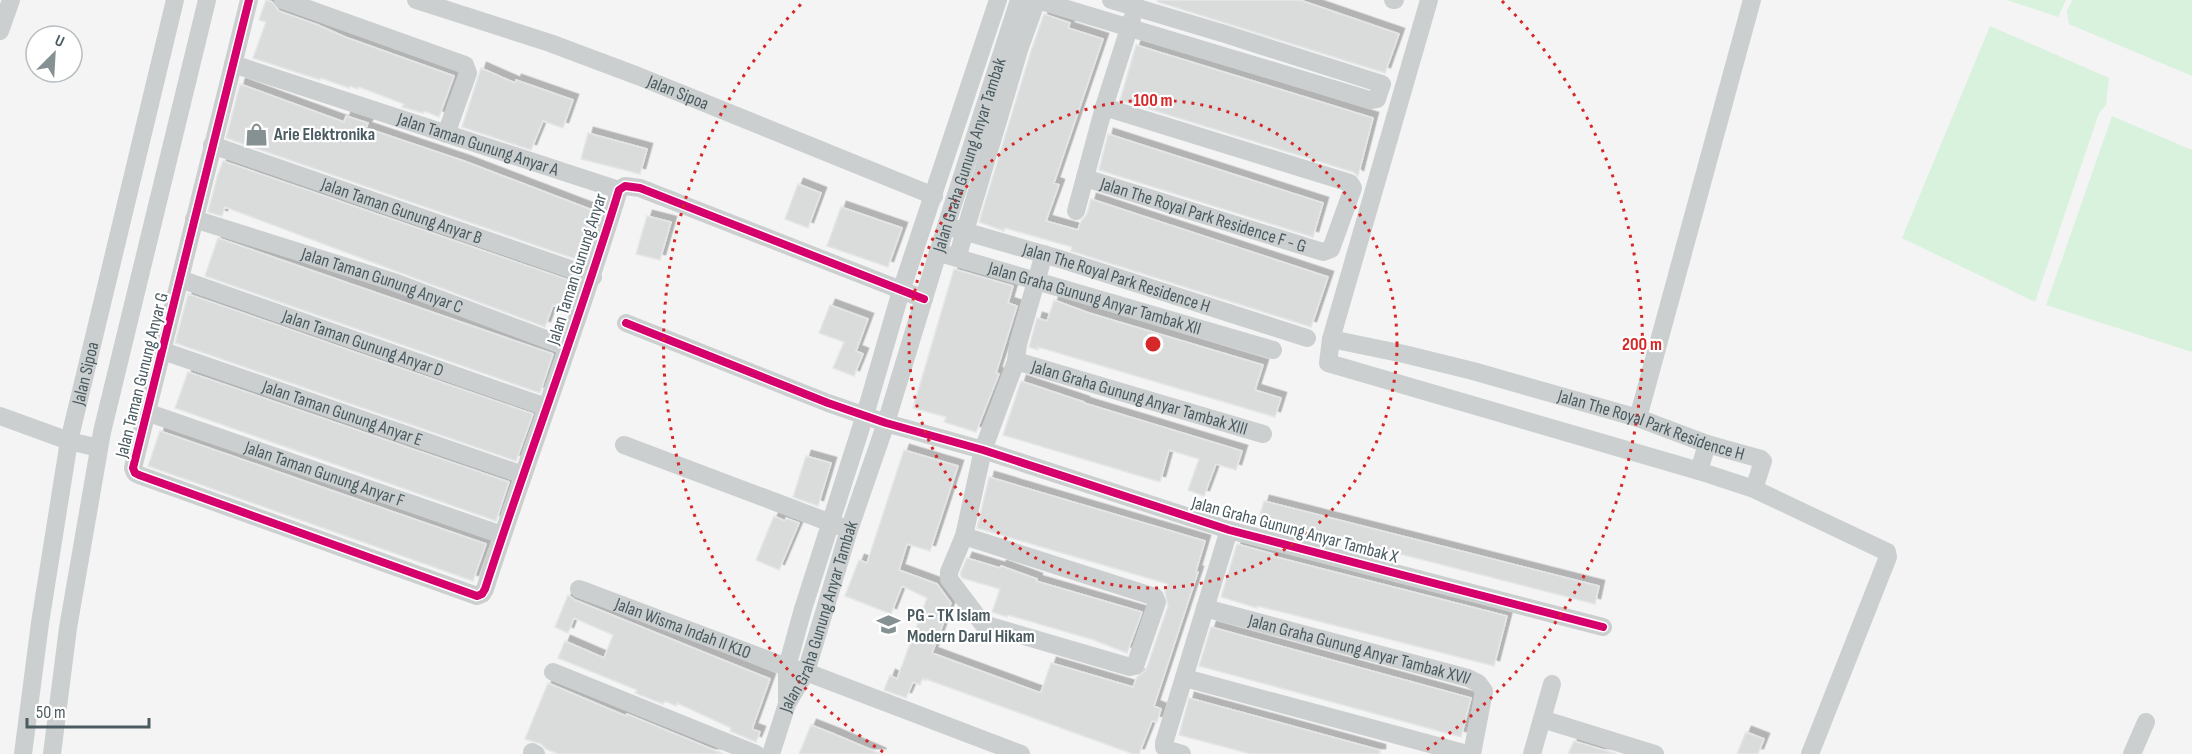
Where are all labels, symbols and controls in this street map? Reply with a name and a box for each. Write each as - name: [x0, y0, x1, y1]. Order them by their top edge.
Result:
- north arrow: [24, 24, 84, 84]
- text: U: [52, 31, 67, 52]
- street label: Jalan Graha Gunung Anyar Tambak: [928, 55, 1010, 255]
- street label: Jalan Sipoa: [643, 70, 712, 114]
- text: 100 m: [1134, 90, 1173, 111]
- street label: Jalan Taman Gunung Anyar A: [394, 108, 562, 180]
- shop icon: Arie Elektronika: [243, 121, 269, 147]
- place label: Arie Elektronika: [273, 124, 375, 145]
- street label: Jalan Taman Gunung Anyar B: [318, 173, 485, 248]
- street label: Jalan The Royal Park Residence F - G: [1097, 173, 1309, 257]
- street label: Jalan Taman Gunung Anyar: [542, 191, 611, 348]
- street label: Jalan The Royal Park Residence H: [1020, 238, 1213, 317]
- street label: Jalan Taman Gunung Anyar C: [298, 243, 466, 318]
- street label: Jalan Graha Gunung Anyar Tambak XII: [985, 257, 1204, 339]
- street label: Jalan Taman Gunung Anyar G: [111, 290, 173, 461]
- street label: Jalan Taman Gunung Anyar D: [279, 305, 447, 381]
- centre of rings: [1143, 334, 1163, 354]
- text: 200 m: [1622, 334, 1662, 355]
- street label: Jalan Sipoa: [67, 339, 103, 408]
- street label: Jalan Graha Gunung Anyar Tambak XIII: [1028, 355, 1250, 439]
- street label: Jalan Taman Gunung Anyar E: [259, 375, 426, 450]
- street label: Jalan The Royal Park Residence H: [1555, 385, 1747, 464]
- street label: Jalan Taman Gunung Anyar F: [241, 436, 407, 511]
- street label: Jalan Graha Gunung Anyar Tambak X: [1188, 492, 1401, 568]
- street label: Jalan Graha Gunung Anyar Tambak: [774, 518, 862, 716]
- street label: Jalan Wisma Indah II K10: [611, 593, 754, 663]
- place label: PG - TK Islam Modern Darul Hikam: [907, 605, 1035, 647]
- street label: Jalan Graha Gunung Anyar Tambak XVII: [1245, 609, 1475, 688]
- school or university icon: PG - TK Islam Modern Darul Hikam: [876, 612, 902, 638]
- scale bar: [27, 691, 148, 729]
- text: 50 m: [36, 702, 66, 723]

